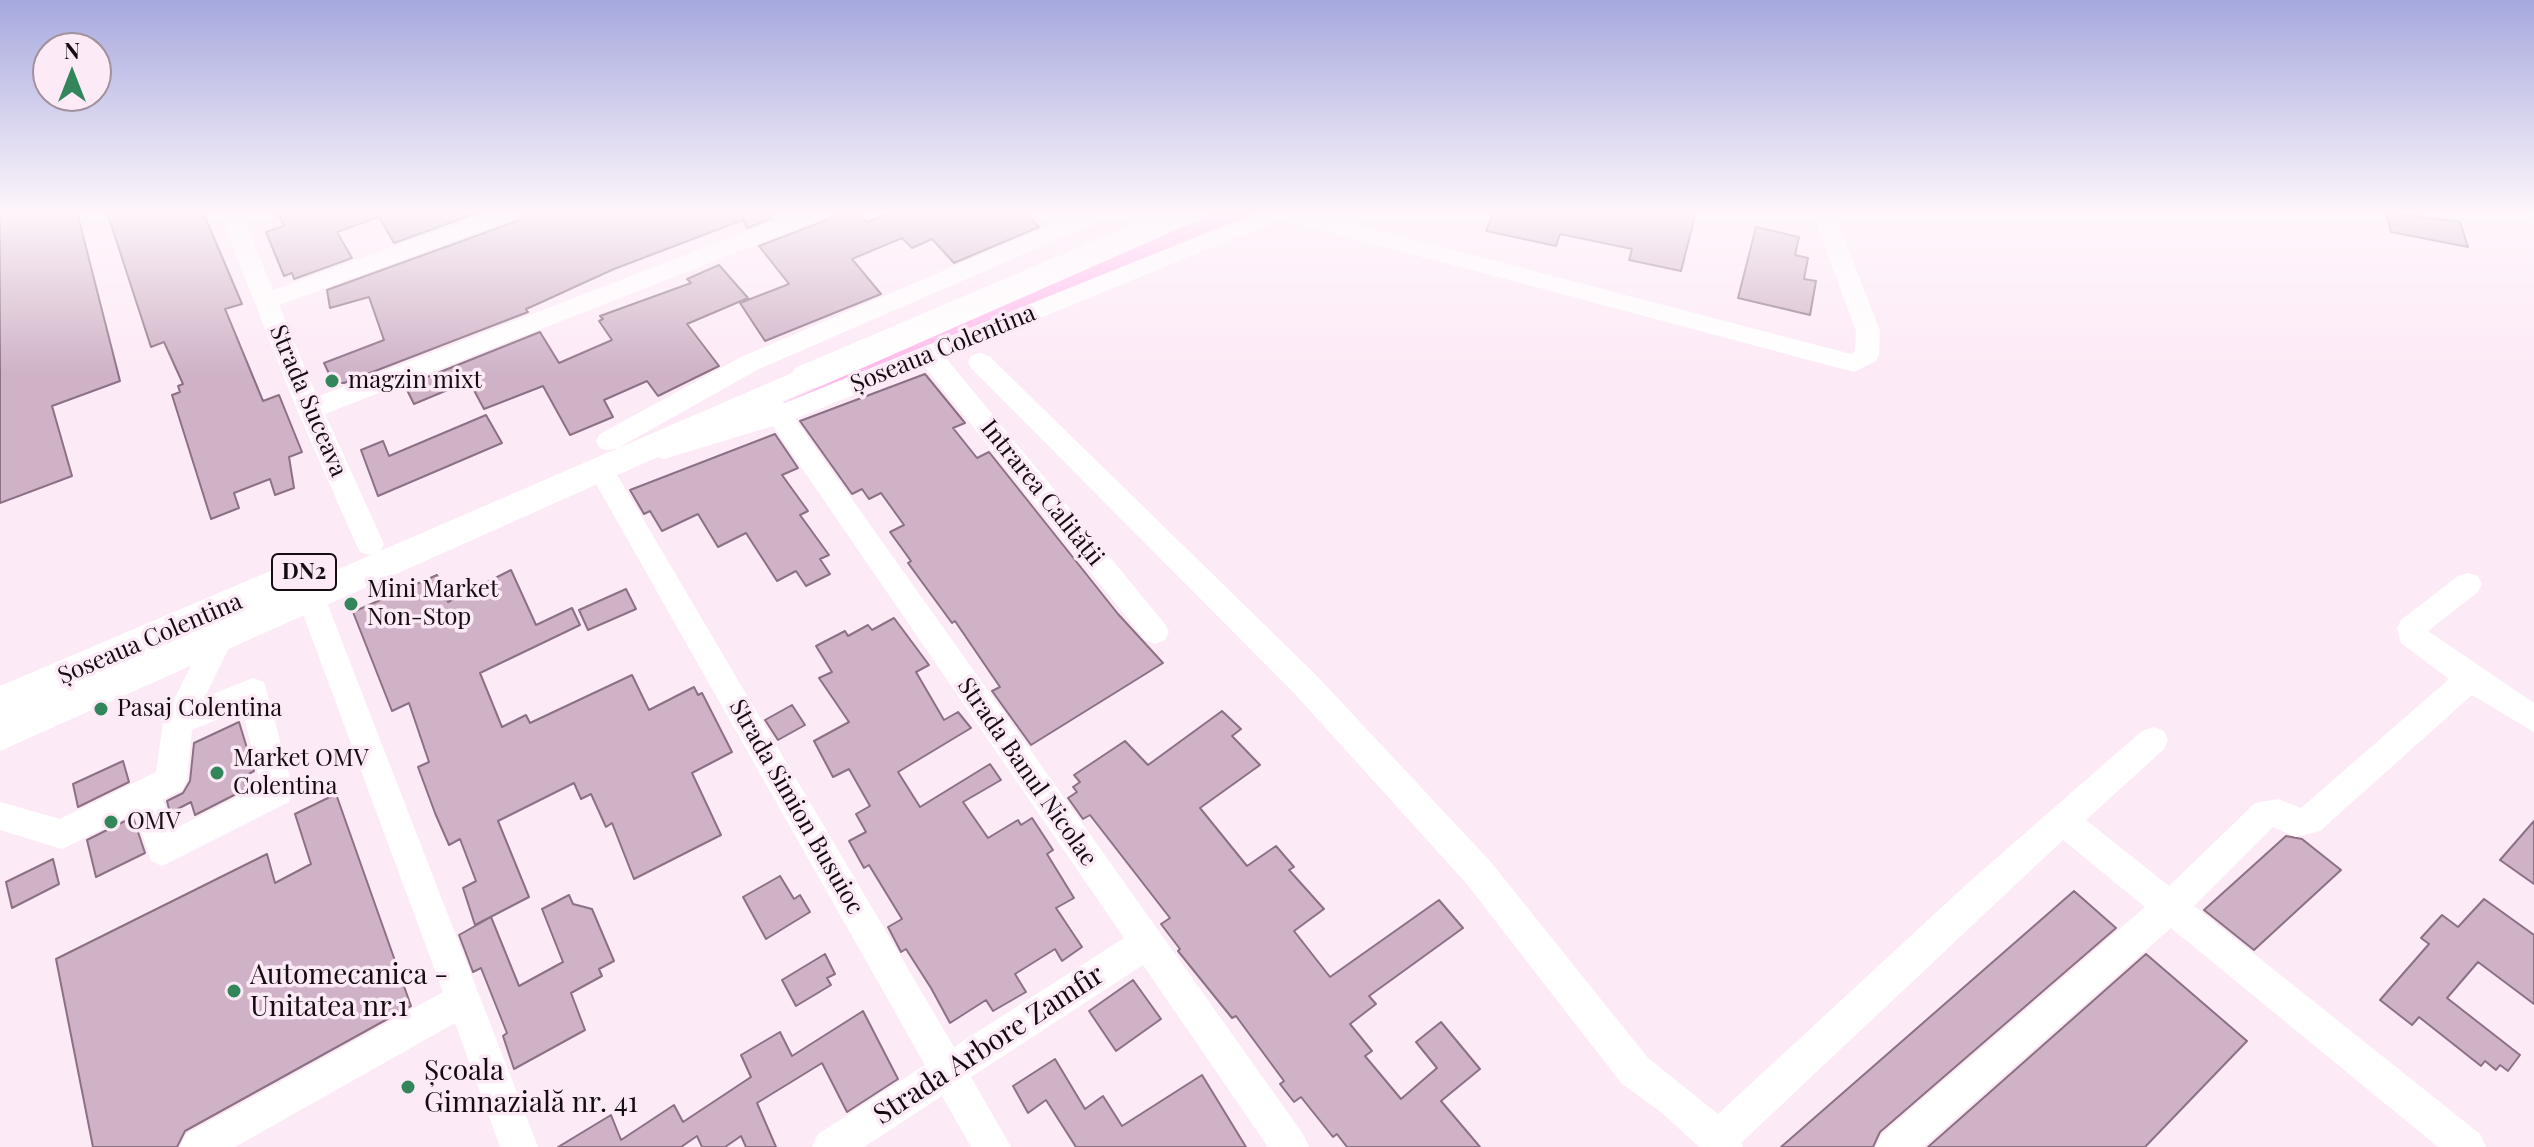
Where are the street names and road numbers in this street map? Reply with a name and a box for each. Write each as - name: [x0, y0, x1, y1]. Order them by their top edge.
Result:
- street label: Șoseaua Colentina: [846, 299, 1040, 399]
- street label: Strada Suceava: [263, 321, 353, 481]
- street label: Intrarea Calității: [974, 414, 1110, 572]
- road number: DN2: [272, 554, 336, 590]
- street label: Șoseaua Colentina: [54, 587, 246, 691]
- street label: Strada Banul Nicolae: [951, 672, 1103, 872]
- street label: Strada Simion Busuioc: [723, 695, 869, 919]
- street label: Strada Arbore Zamfir: [868, 958, 1110, 1132]

